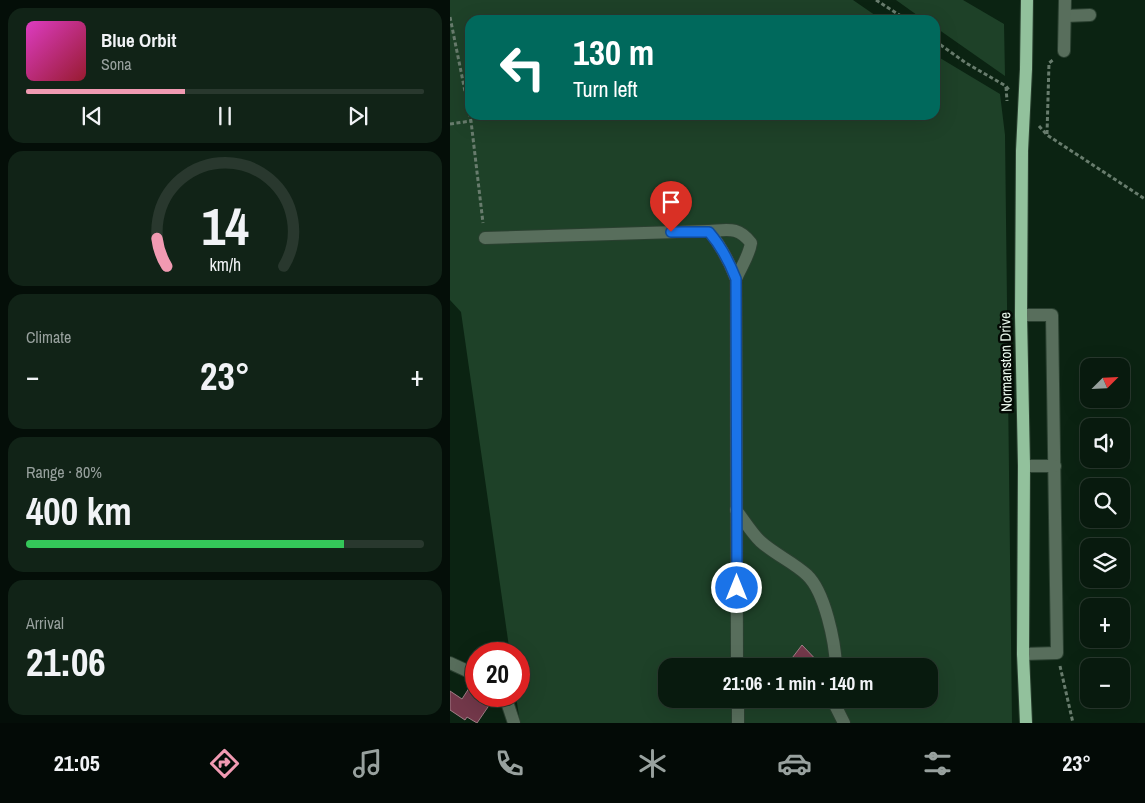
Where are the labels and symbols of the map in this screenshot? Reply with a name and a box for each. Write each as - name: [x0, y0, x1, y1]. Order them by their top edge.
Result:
- pin: [650, 181, 692, 232]
- street label: Normanston Drive: [994, 312, 1017, 412]
- north arrow: [1080, 358, 1130, 408]
- position arrow: [710, 561, 762, 613]
- speed limit sign: 20: [465, 642, 530, 707]

